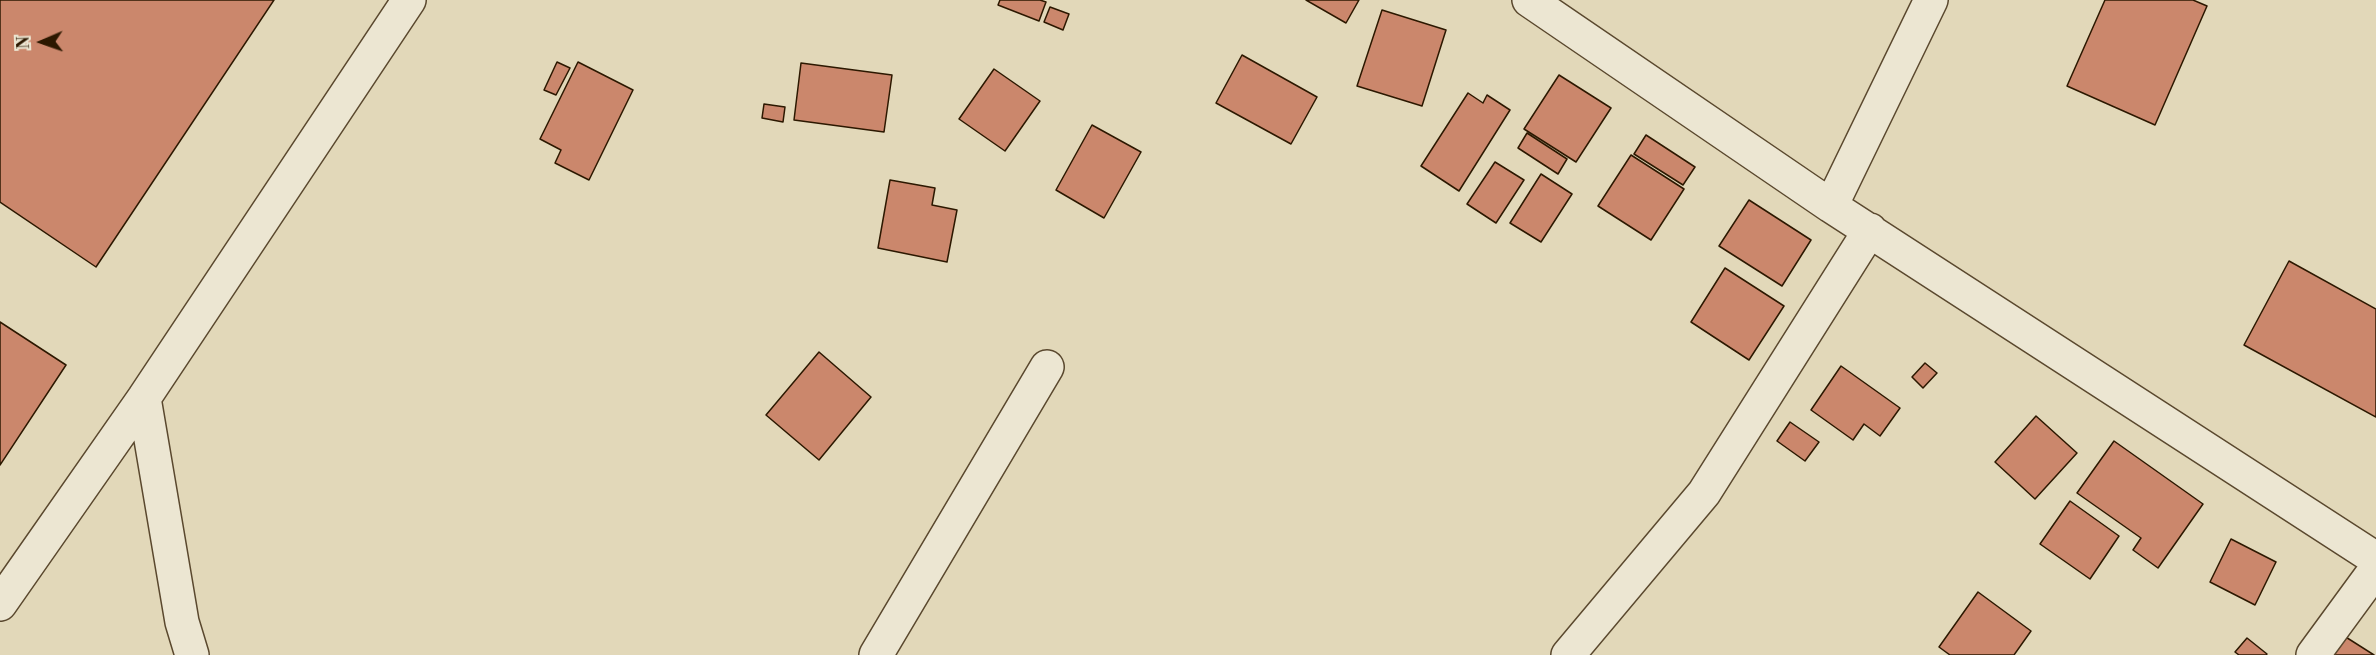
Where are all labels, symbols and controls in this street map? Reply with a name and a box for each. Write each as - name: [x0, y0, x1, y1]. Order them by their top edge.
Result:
- north arrow: [12, 12, 72, 72]
- text: N: [14, 36, 34, 49]

